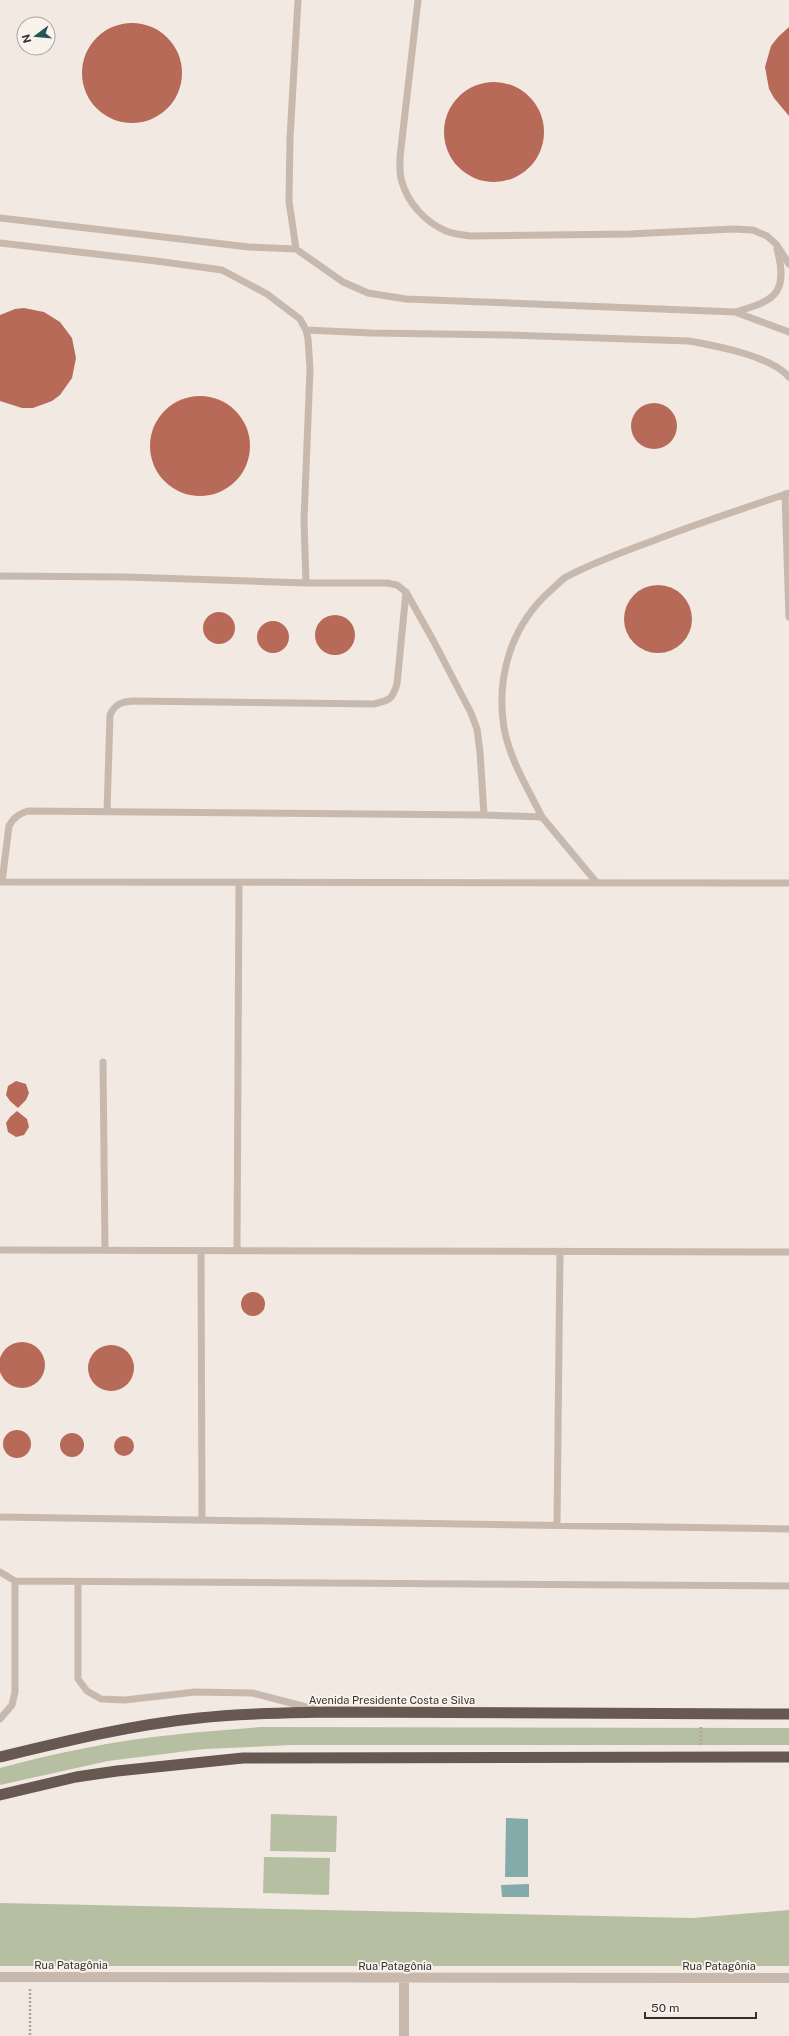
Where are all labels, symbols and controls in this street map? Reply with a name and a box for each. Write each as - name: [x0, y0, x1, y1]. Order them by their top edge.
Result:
- north arrow: [16, 16, 56, 56]
- text: N: [19, 33, 33, 45]
- street label: Avenida Presidente Costa e Silva: [309, 1694, 475, 1706]
- street label: Rua Patagônia: [34, 1959, 108, 1971]
- street label: Rua Patagônia: [358, 1960, 432, 1972]
- street label: Rua Patagônia: [682, 1960, 756, 1972]
- scale bar: [645, 1994, 756, 2020]
- text: 50 m: [651, 2001, 679, 2015]

